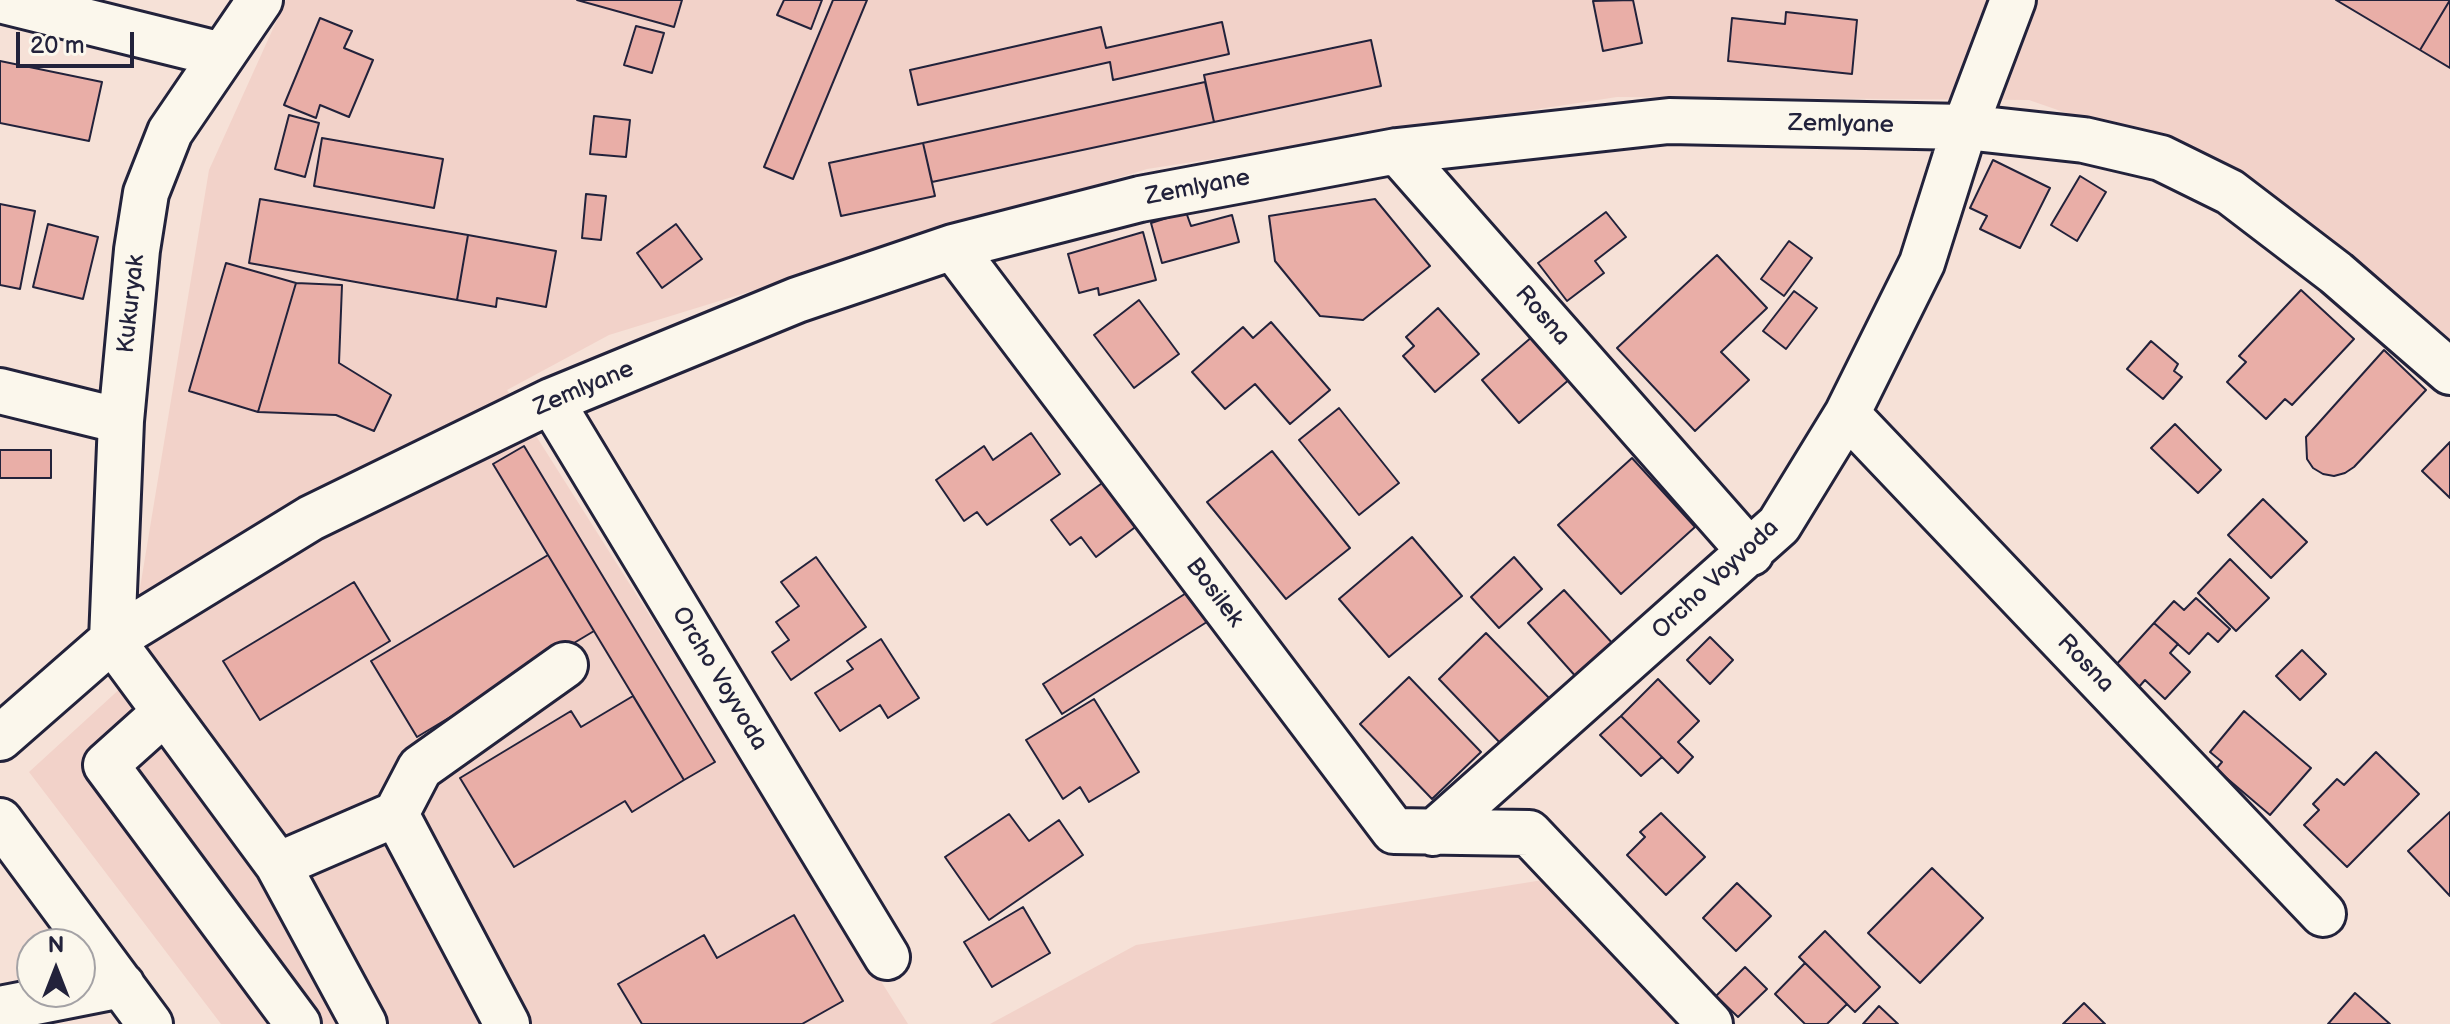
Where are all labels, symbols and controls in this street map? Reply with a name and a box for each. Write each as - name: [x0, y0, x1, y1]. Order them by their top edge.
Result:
- scale bar: [20, 16, 138, 66]
- text: 20 m: [30, 31, 85, 60]
- street label: Zemlyane: [1788, 110, 1894, 140]
- street label: Zemlyane: [1143, 164, 1253, 212]
- street label: Kukuryak: [113, 253, 151, 355]
- street label: Rosna: [1508, 280, 1576, 352]
- street label: Zemlyane: [530, 355, 638, 423]
- street label: Orcho Voyvoda: [1647, 514, 1785, 646]
- street label: Bosilek: [1179, 553, 1249, 633]
- street label: Orcho Voyvoda: [665, 602, 773, 756]
- street label: Rosna: [2050, 629, 2120, 699]
- north arrow: [16, 928, 96, 1008]
- text: N: [48, 932, 64, 959]

